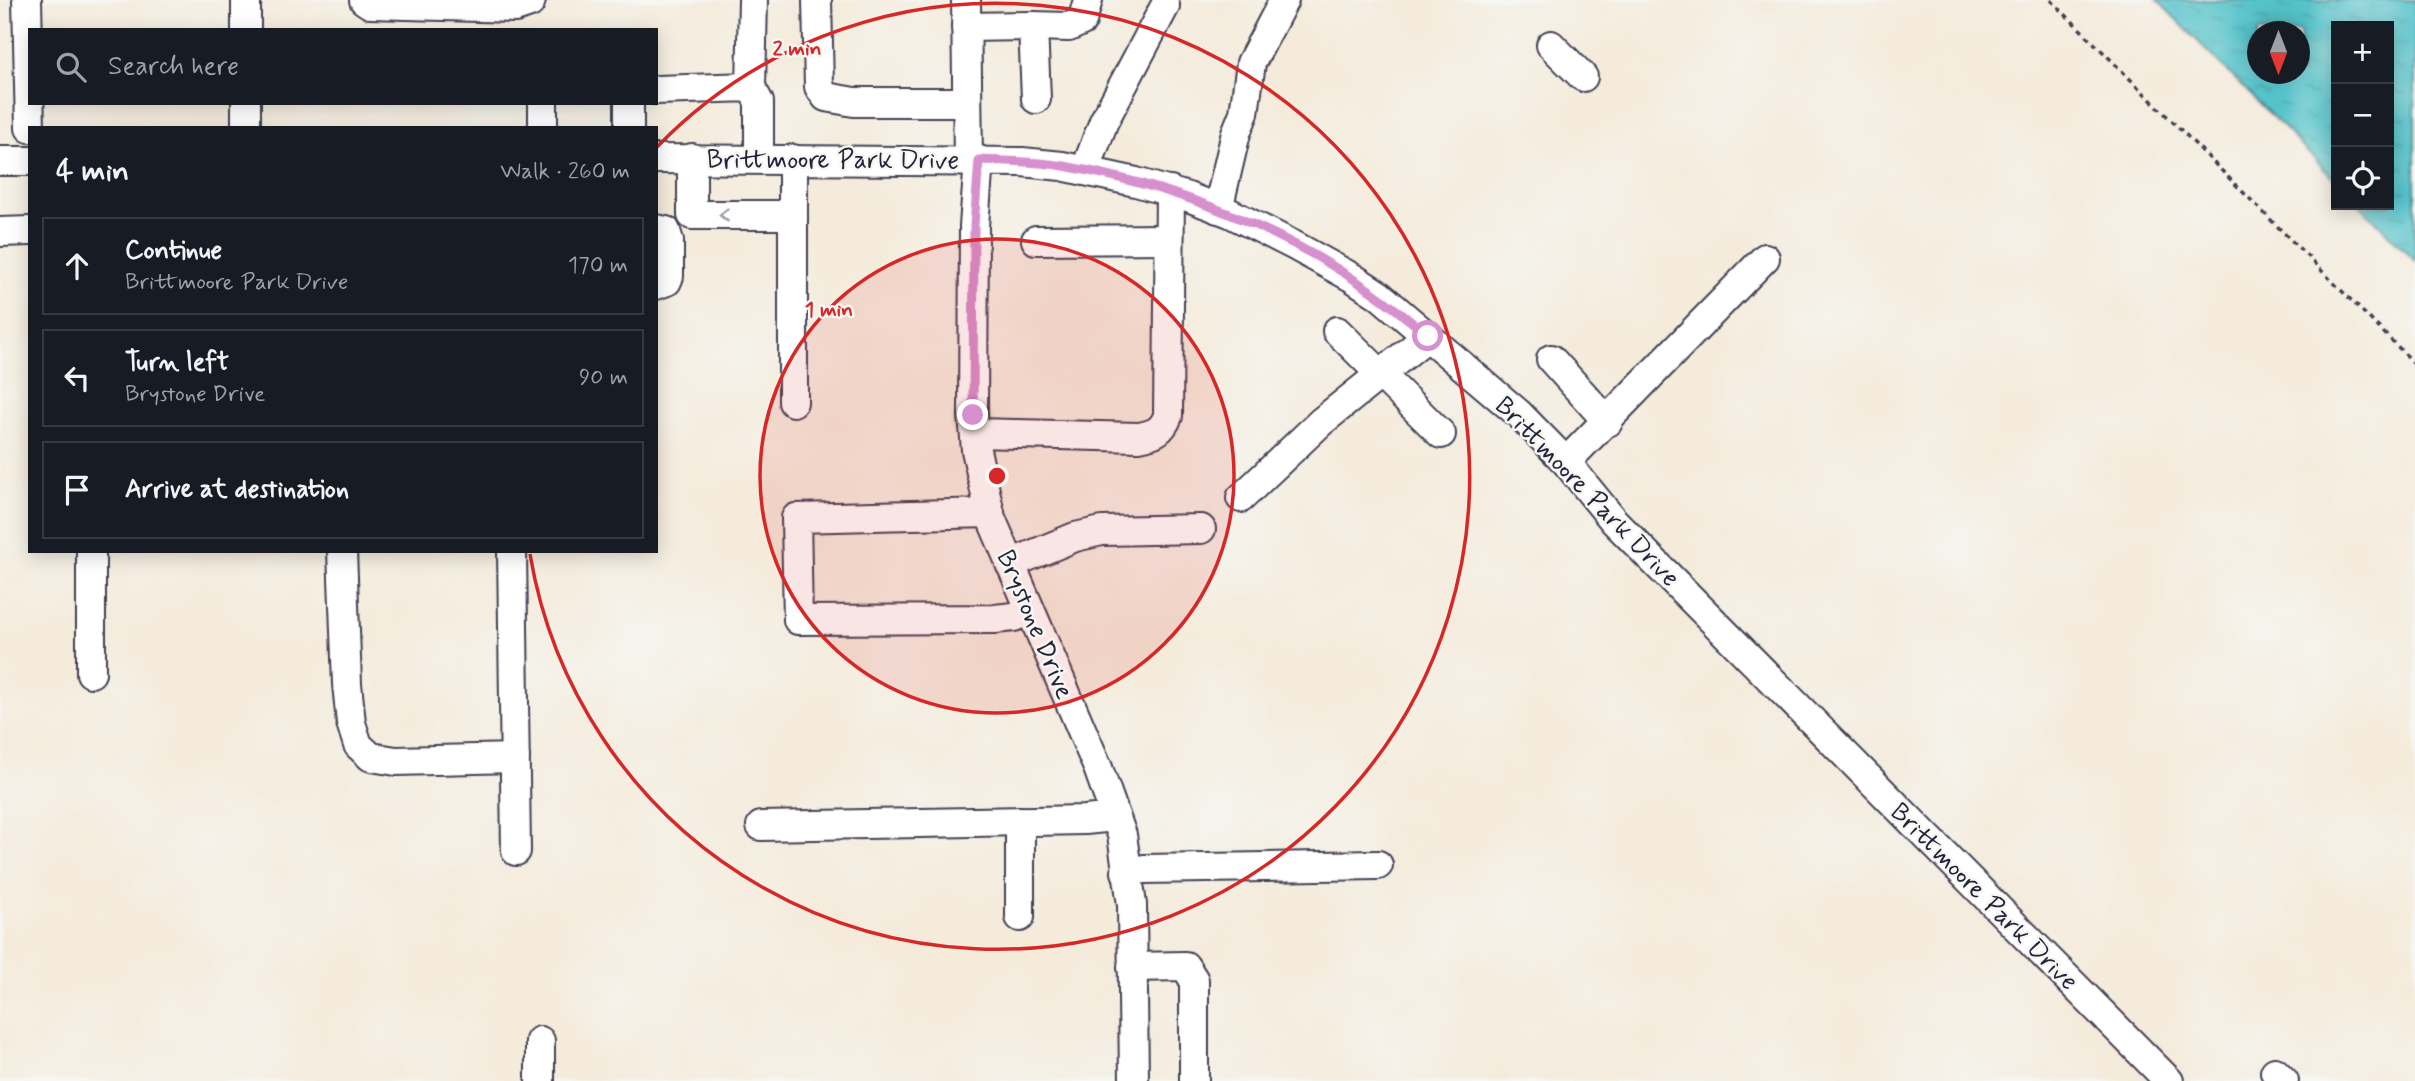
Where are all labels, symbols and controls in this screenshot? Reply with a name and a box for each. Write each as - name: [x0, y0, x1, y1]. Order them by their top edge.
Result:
- north arrow: [2247, 21, 2310, 84]
- map controls: [2331, 21, 2394, 210]
- button: +: [2331, 21, 2394, 84]
- search box: [28, 28, 658, 105]
- text: 2 min: [772, 35, 822, 63]
- icon: search: [52, 48, 90, 86]
- text: Search here: [108, 50, 239, 84]
- button: −: [2331, 84, 2394, 147]
- street label: Brittmoore Park Drive: [707, 144, 959, 178]
- button: locate: [2331, 147, 2394, 210]
- text: 4 min: [56, 152, 129, 191]
- text: Walk · 260 m: [500, 157, 630, 187]
- one-way arrow: [719, 207, 729, 223]
- text: Continue: [125, 234, 222, 268]
- icon: ahead: [58, 247, 96, 285]
- text: 170 m: [568, 251, 628, 281]
- text: Brittmoore Park Drive: [125, 268, 348, 298]
- text: 1 min: [805, 296, 853, 324]
- route start: [1412, 320, 1443, 351]
- text: Turn left: [125, 346, 229, 380]
- icon: left: [58, 359, 96, 397]
- text: 90 m: [579, 363, 628, 393]
- text: Brystone Drive: [125, 380, 265, 410]
- street label: Brittmoore Park Drive: [1487, 390, 1686, 595]
- route end: [957, 399, 988, 430]
- centre of rings: [985, 464, 1009, 488]
- icon: arrive: [58, 471, 96, 509]
- text: Arrive at destination: [125, 473, 349, 507]
- street label: Brystone Drive: [988, 545, 1081, 705]
- street label: Brittmoore Park Drive: [1882, 796, 2085, 999]

